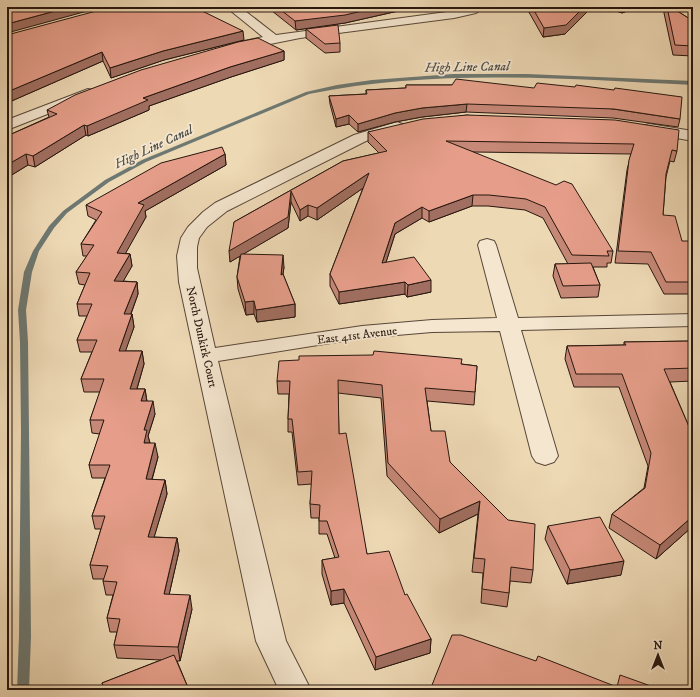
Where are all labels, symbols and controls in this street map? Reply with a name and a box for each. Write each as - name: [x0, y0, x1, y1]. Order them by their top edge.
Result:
- water label: High Line Canal: [423, 58, 511, 76]
- water label: High Line Canal: [111, 121, 197, 173]
- street label: North Dunkirk Court: [183, 285, 220, 389]
- street label: East 41st Avenue: [316, 323, 398, 348]
- north arrow: [638, 635, 678, 675]
- text: N: [653, 639, 663, 653]

